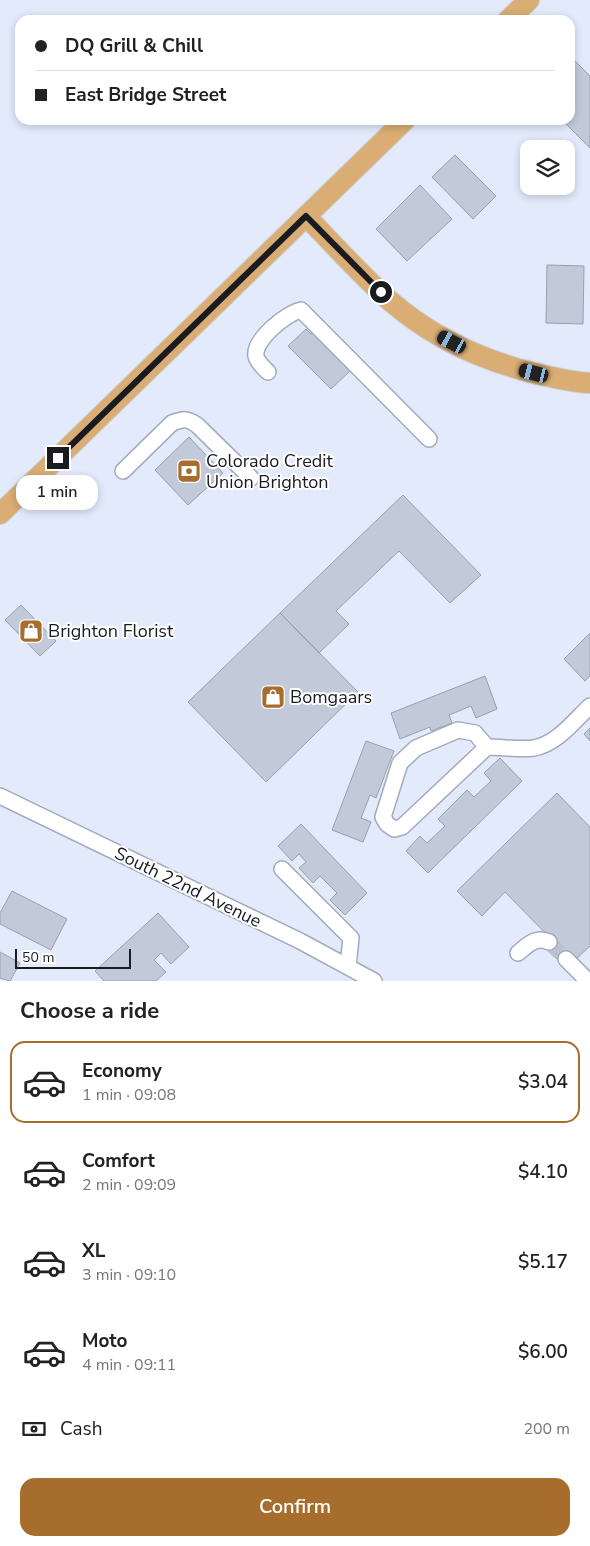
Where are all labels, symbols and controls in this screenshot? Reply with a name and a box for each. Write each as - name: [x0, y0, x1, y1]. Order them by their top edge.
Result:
- text: DQ Grill & Chill: [65, 33, 203, 59]
- text: East Bridge Street: [65, 82, 226, 108]
- map controls: [520, 140, 575, 195]
- button: layers: [520, 140, 575, 195]
- route start: [370, 281, 392, 303]
- car: [435, 328, 468, 356]
- car: [517, 362, 550, 384]
- route end: [47, 447, 69, 469]
- place label: Colorado Credit Union Brighton: [206, 449, 333, 494]
- bank icon: Colorado Credit Union Brighton: [176, 458, 202, 484]
- callout: 1 min: [17, 476, 99, 510]
- text: 1 min: [37, 481, 77, 503]
- shop icon: Brighton Florist: [18, 618, 44, 644]
- place label: Brighton Florist: [48, 619, 174, 643]
- shop icon: Bomgaars: [260, 684, 286, 710]
- place label: Bomgaars: [290, 685, 372, 709]
- street label: South 22nd Avenue: [111, 841, 265, 933]
- scale bar: [15, 946, 131, 969]
- text: 50 m: [22, 948, 54, 967]
- text: Choose a ride: [20, 996, 159, 1026]
- text: Economy: [82, 1058, 162, 1084]
- icon: car: [22, 1060, 67, 1105]
- text: $3.04: [518, 1069, 568, 1095]
- text: 1 min · 09:08: [82, 1084, 176, 1106]
- text: Comfort: [82, 1148, 155, 1174]
- icon: car: [22, 1150, 67, 1195]
- text: $4.10: [518, 1159, 568, 1185]
- text: 2 min · 09:09: [82, 1174, 176, 1196]
- text: XL: [82, 1238, 105, 1264]
- icon: car: [22, 1240, 67, 1285]
- text: $5.17: [518, 1249, 568, 1275]
- text: 3 min · 09:10: [82, 1264, 176, 1286]
- text: Moto: [82, 1328, 128, 1354]
- icon: car: [22, 1330, 67, 1375]
- text: $6.00: [518, 1339, 568, 1365]
- text: 4 min · 09:11: [82, 1354, 176, 1376]
- icon: cash: [20, 1415, 48, 1443]
- text: Cash: [60, 1416, 102, 1442]
- text: 200 m: [523, 1418, 570, 1440]
- button: Confirm: [20, 1478, 570, 1536]

